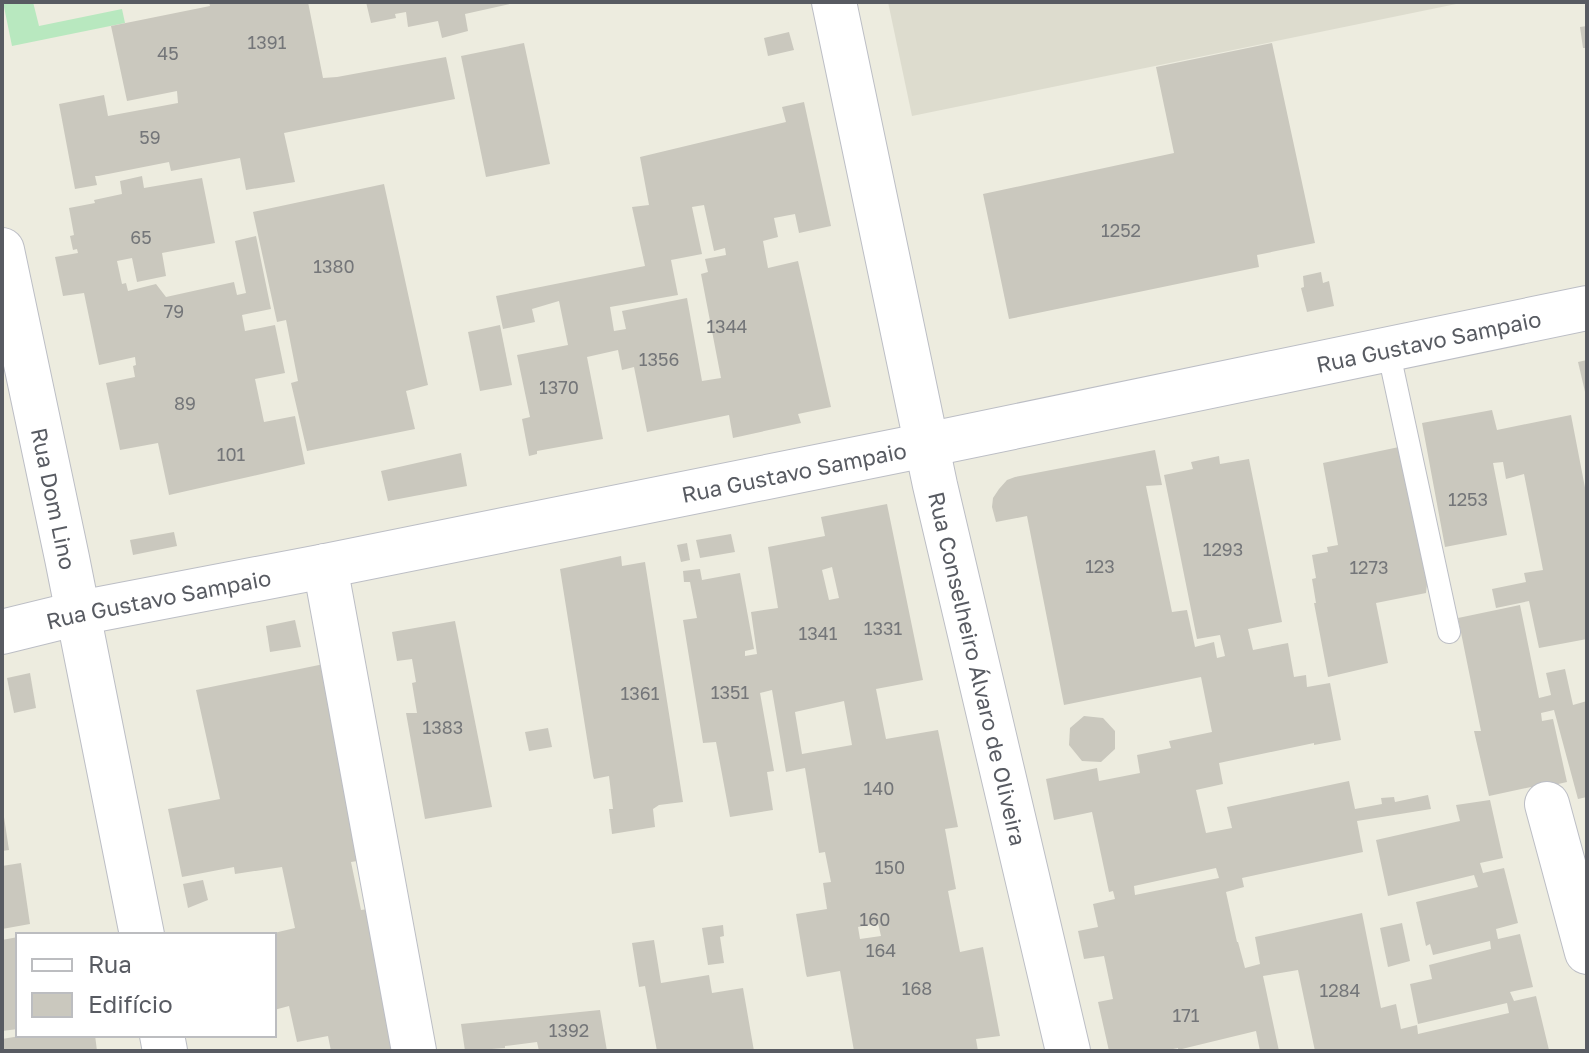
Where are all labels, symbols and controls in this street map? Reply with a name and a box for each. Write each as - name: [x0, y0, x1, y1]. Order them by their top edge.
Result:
- house number: 1391: [248, 31, 287, 53]
- house number: 45: [157, 42, 179, 64]
- house number: 59: [139, 126, 161, 148]
- house number: 1252: [1101, 219, 1141, 241]
- house number: 65: [130, 226, 152, 248]
- house number: 1380: [313, 255, 355, 277]
- house number: 79: [164, 300, 184, 322]
- street label: Rua Gustavo Sampaio: [1314, 304, 1543, 377]
- house number: 1344: [706, 315, 748, 337]
- house number: 1356: [639, 348, 679, 370]
- house number: 1370: [539, 376, 579, 398]
- house number: 89: [174, 392, 196, 414]
- street label: Rua Dom Lino: [26, 425, 82, 572]
- street label: Rua Gustavo Sampaio: [679, 436, 909, 507]
- house number: 101: [217, 443, 246, 465]
- house number: 1253: [1448, 488, 1488, 510]
- street label: Rua Conselheiro Álvaro de Oliveira: [923, 489, 1033, 848]
- house number: 1293: [1203, 538, 1243, 560]
- house number: 123: [1085, 555, 1115, 577]
- house number: 1273: [1349, 556, 1389, 578]
- street label: Rua Gustavo Sampaio: [43, 563, 273, 634]
- house number: 1331: [864, 617, 903, 639]
- house number: 1341: [799, 622, 838, 644]
- house number: 1351: [711, 681, 749, 703]
- house number: 1361: [621, 682, 660, 704]
- house number: 1383: [423, 716, 463, 738]
- house number: 140: [864, 777, 894, 799]
- house number: 150: [875, 856, 905, 878]
- house number: 160: [860, 908, 890, 930]
- legend: [16, 933, 276, 1037]
- house number: 164: [866, 939, 896, 961]
- text: Rua: [88, 949, 132, 978]
- house number: 168: [902, 977, 932, 999]
- house number: 1284: [1319, 979, 1361, 1001]
- text: Edifício: [88, 989, 173, 1018]
- house number: 171: [1173, 1004, 1200, 1026]
- house number: 1392: [549, 1019, 589, 1041]

